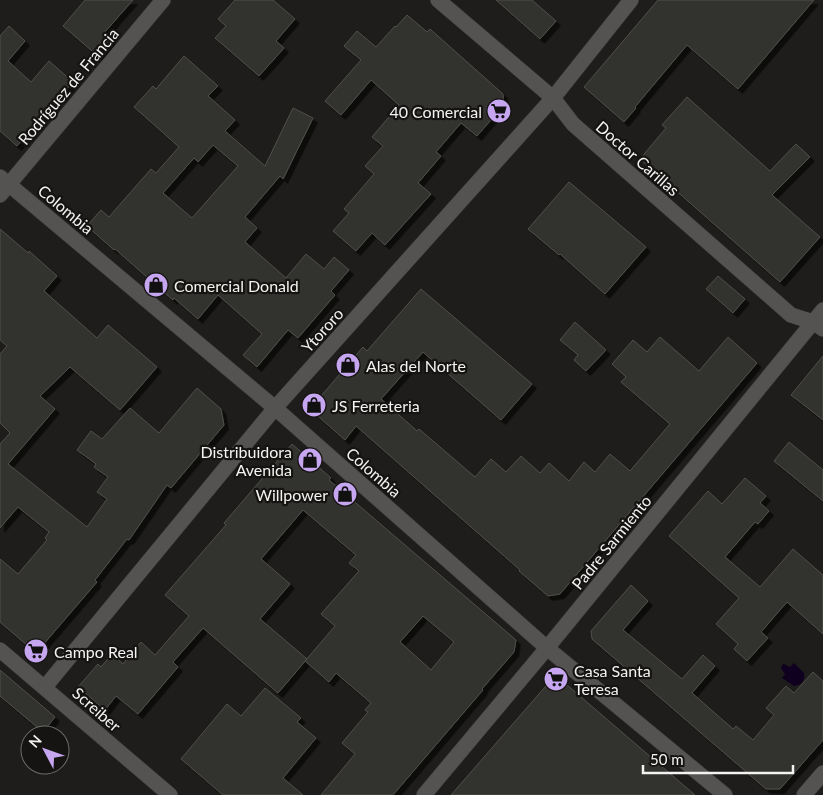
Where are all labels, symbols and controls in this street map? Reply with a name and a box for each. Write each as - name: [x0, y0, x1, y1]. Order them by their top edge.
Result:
- street label: Rodríguez de Francia: [14, 24, 122, 148]
- supermarket icon: 40 Comercial: [486, 98, 512, 124]
- place label: 40 Comercial: [389, 102, 482, 121]
- street label: Doctor Carillas: [593, 117, 683, 199]
- street label: Colombia: [34, 180, 98, 238]
- shop icon: Comercial Donald: [143, 272, 169, 298]
- place label: Comercial Donald: [174, 276, 299, 295]
- street label: Ytororo: [297, 304, 347, 356]
- shop icon: Alas del Norte: [335, 352, 361, 378]
- place label: Alas del Norte: [366, 356, 466, 375]
- shop icon: JS Ferreteria: [301, 392, 327, 418]
- place label: JS Ferreteria: [332, 396, 420, 415]
- place label: Distribuidora Avenida: [200, 442, 292, 479]
- street label: Colombia: [343, 443, 405, 501]
- shop icon: Distribuidora Avenida: [297, 447, 323, 473]
- shop icon: Willpower: [332, 481, 358, 507]
- place label: Willpower: [255, 485, 328, 504]
- street label: Padre Sarmiento: [567, 491, 655, 593]
- supermarket icon: Campo Real: [23, 638, 49, 664]
- place label: Campo Real: [54, 642, 138, 661]
- place label: Casa Santa Teresa: [574, 661, 651, 698]
- supermarket icon: Casa Santa Teresa: [543, 666, 569, 692]
- street label: Screiber: [69, 683, 125, 735]
- north arrow: [20, 725, 70, 775]
- text: N: [25, 731, 45, 751]
- scale bar: [643, 742, 793, 774]
- text: 50 m: [650, 750, 684, 768]

